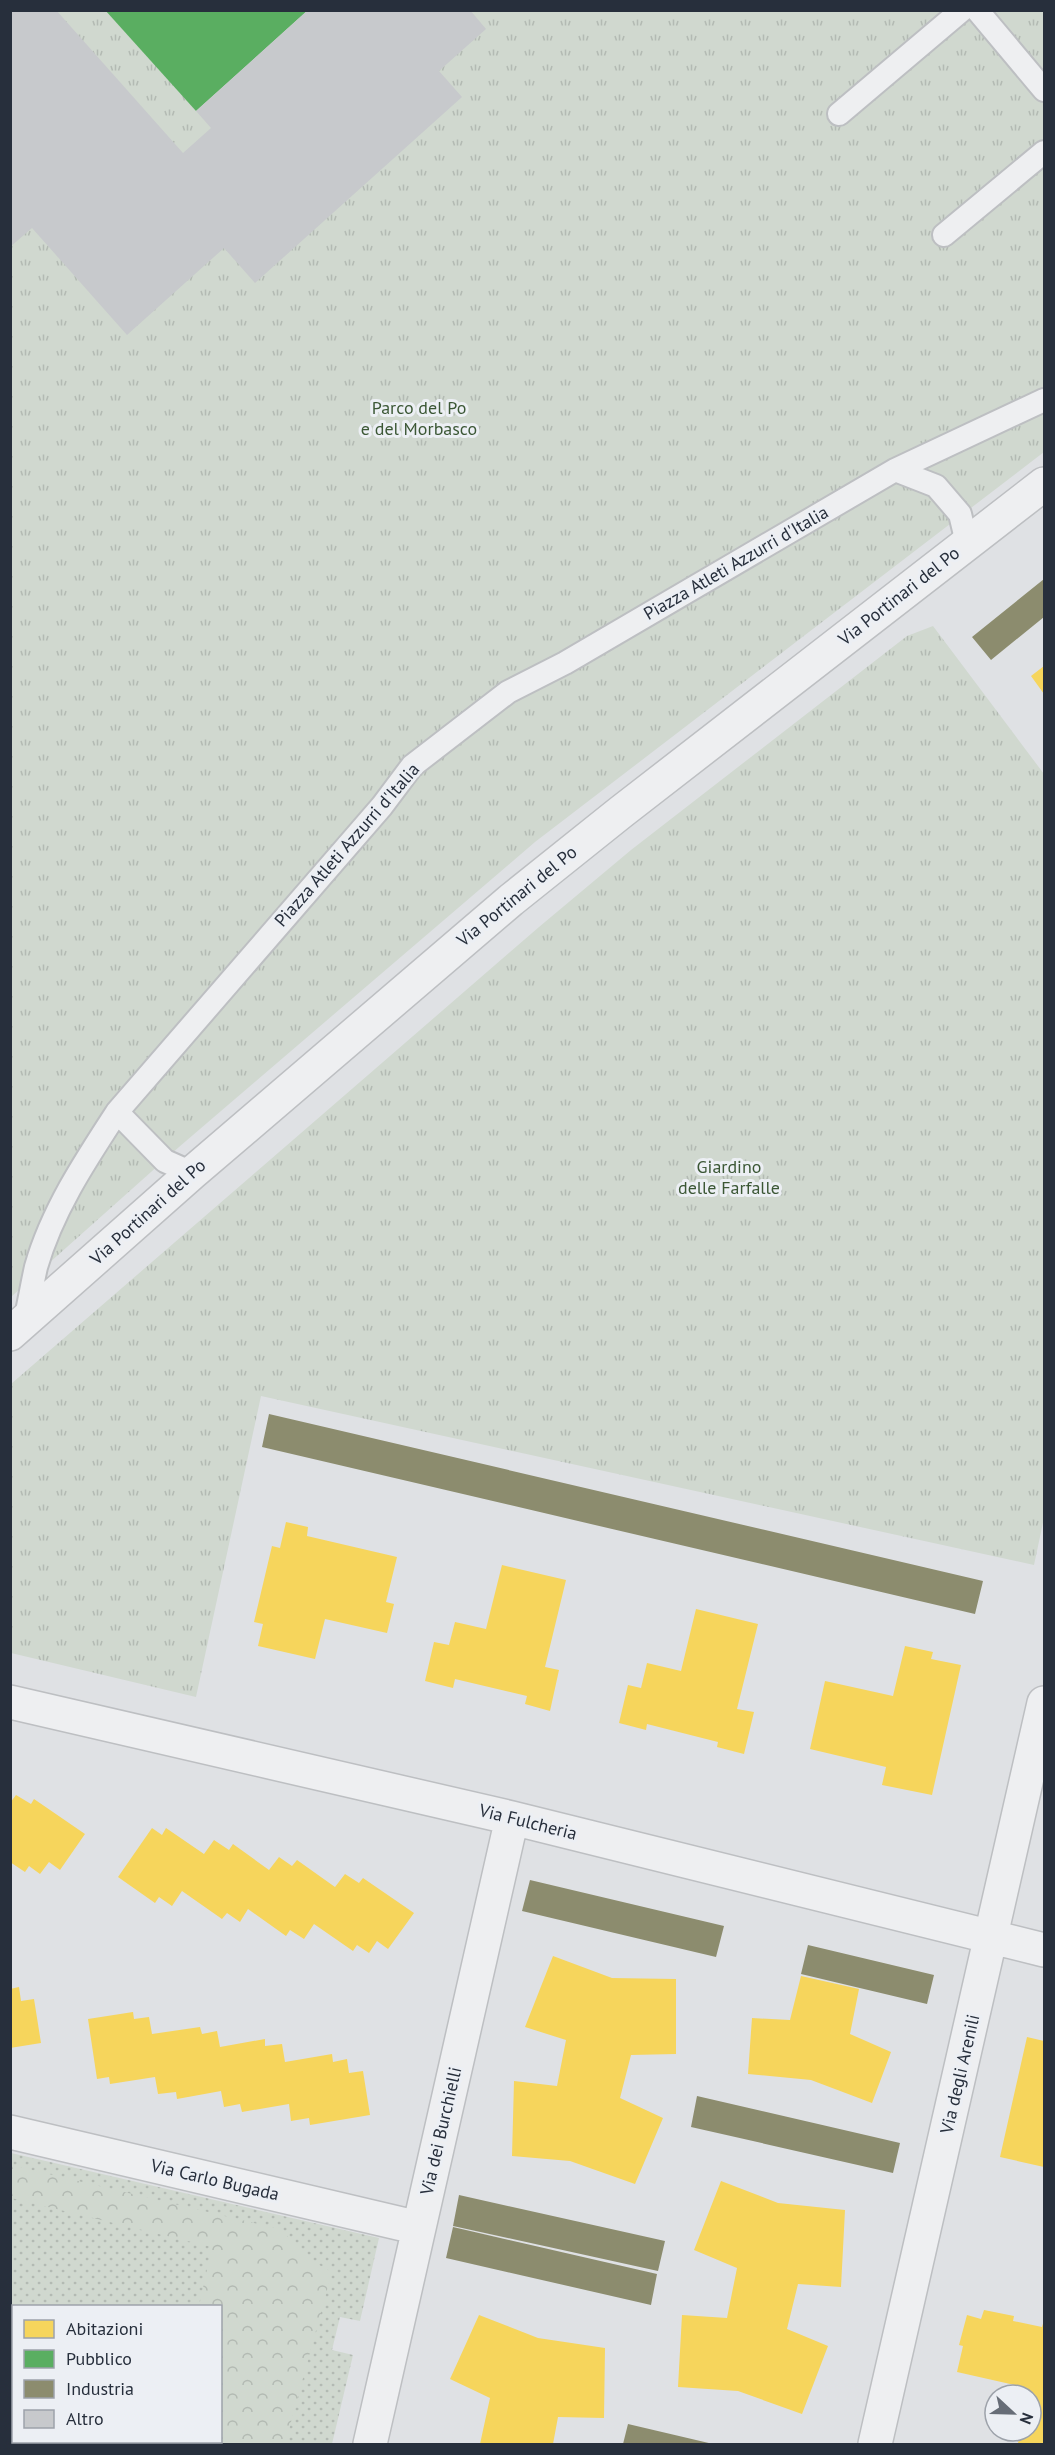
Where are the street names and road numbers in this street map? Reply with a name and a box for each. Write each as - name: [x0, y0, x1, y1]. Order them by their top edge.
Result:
- street label: Piazza Atleti Azzurri d'Italia: [639, 500, 832, 625]
- street label: Via Portinari del Po: [833, 541, 964, 651]
- street label: Piazza Atleti Azzurri d'Italia: [269, 758, 424, 931]
- street label: Via Portinari del Po: [451, 840, 581, 952]
- street label: Via Portinari del Po: [84, 1154, 210, 1270]
- street label: Via Fulcheria: [476, 1798, 579, 1845]
- street label: Via degli Arenili: [934, 2012, 984, 2137]
- street label: Via dei Burchielli: [414, 2065, 466, 2198]
- street label: Via Carlo Bugada: [148, 2153, 281, 2205]

